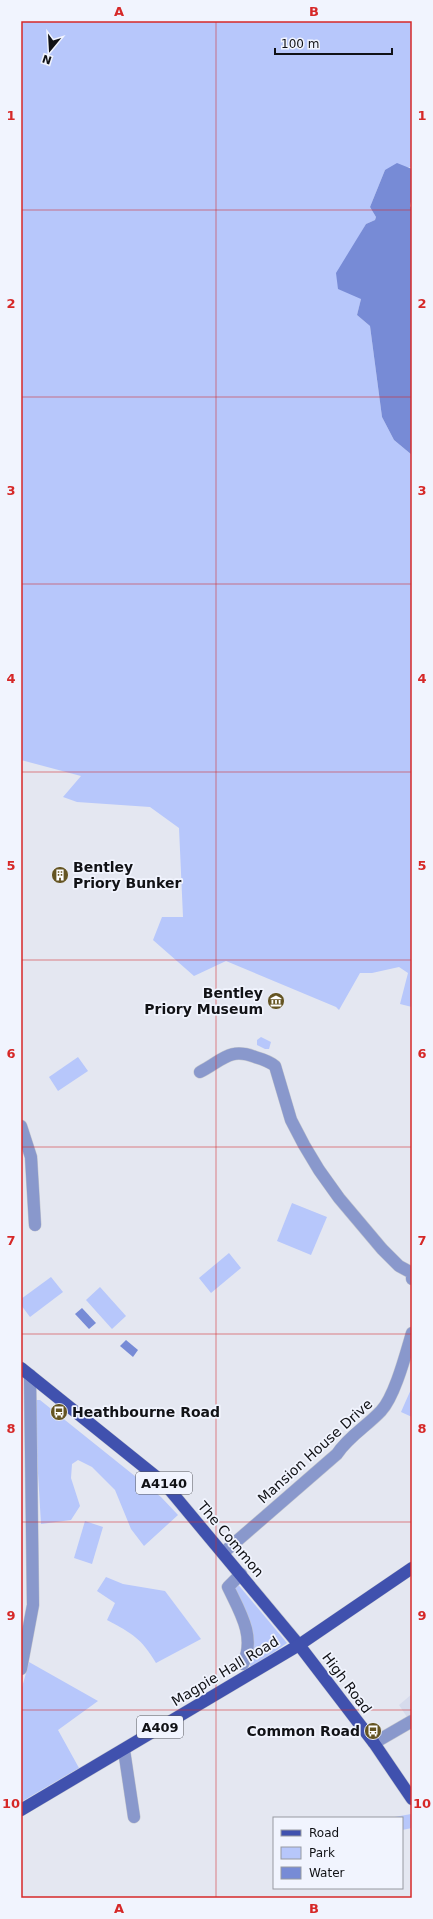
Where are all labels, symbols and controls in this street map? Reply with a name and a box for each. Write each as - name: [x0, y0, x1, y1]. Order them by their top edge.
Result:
- text: A: [114, 4, 124, 19]
- text: B: [309, 4, 319, 19]
- north arrow: [30, 30, 70, 70]
- scale bar: [275, 30, 392, 56]
- text: 100 m: [281, 37, 319, 51]
- text: N: [41, 51, 53, 67]
- text: 1: [6, 108, 16, 123]
- text: 1: [417, 108, 427, 123]
- text: 2: [6, 296, 16, 311]
- text: 2: [417, 296, 427, 311]
- text: 3: [6, 483, 16, 498]
- text: 3: [417, 483, 427, 498]
- text: 4: [6, 671, 16, 686]
- text: 4: [417, 671, 427, 686]
- text: 5: [6, 858, 16, 873]
- text: 5: [417, 858, 427, 873]
- place label: Bentley Priory Bunker: [73, 859, 182, 891]
- building icon: Bentley Priory Bunker: [50, 865, 70, 885]
- place label: Bentley Priory Museum: [144, 985, 263, 1017]
- museum icon: Bentley Priory Museum: [266, 991, 286, 1011]
- text: 6: [6, 1046, 16, 1061]
- text: 6: [417, 1046, 427, 1061]
- text: 7: [6, 1233, 16, 1248]
- text: 7: [417, 1233, 427, 1248]
- street label: Mansion House Drive: [255, 1395, 375, 1507]
- bus stop icon: Heathbourne Road: [49, 1402, 69, 1422]
- place label: Heathbourne Road: [72, 1404, 220, 1420]
- text: 8: [6, 1421, 16, 1436]
- text: 8: [417, 1421, 427, 1436]
- road number: A4140: [136, 1472, 192, 1494]
- street label: The Common: [194, 1497, 267, 1580]
- text: 9: [6, 1608, 16, 1623]
- text: 9: [417, 1608, 427, 1623]
- street label: Magpie Hall Road: [169, 1633, 281, 1709]
- street label: High Road: [319, 1650, 375, 1716]
- road number: A409: [137, 1716, 183, 1738]
- bus stop icon: Common Road: [363, 1721, 383, 1741]
- place label: Common Road: [247, 1723, 360, 1739]
- text: 10: [2, 1796, 20, 1811]
- text: 10: [413, 1796, 431, 1811]
- legend: [273, 1817, 403, 1889]
- text: Road: [309, 1826, 339, 1840]
- text: Park: [309, 1846, 335, 1860]
- text: Water: [309, 1866, 345, 1880]
- text: A: [114, 1901, 124, 1916]
- text: B: [309, 1901, 319, 1916]

